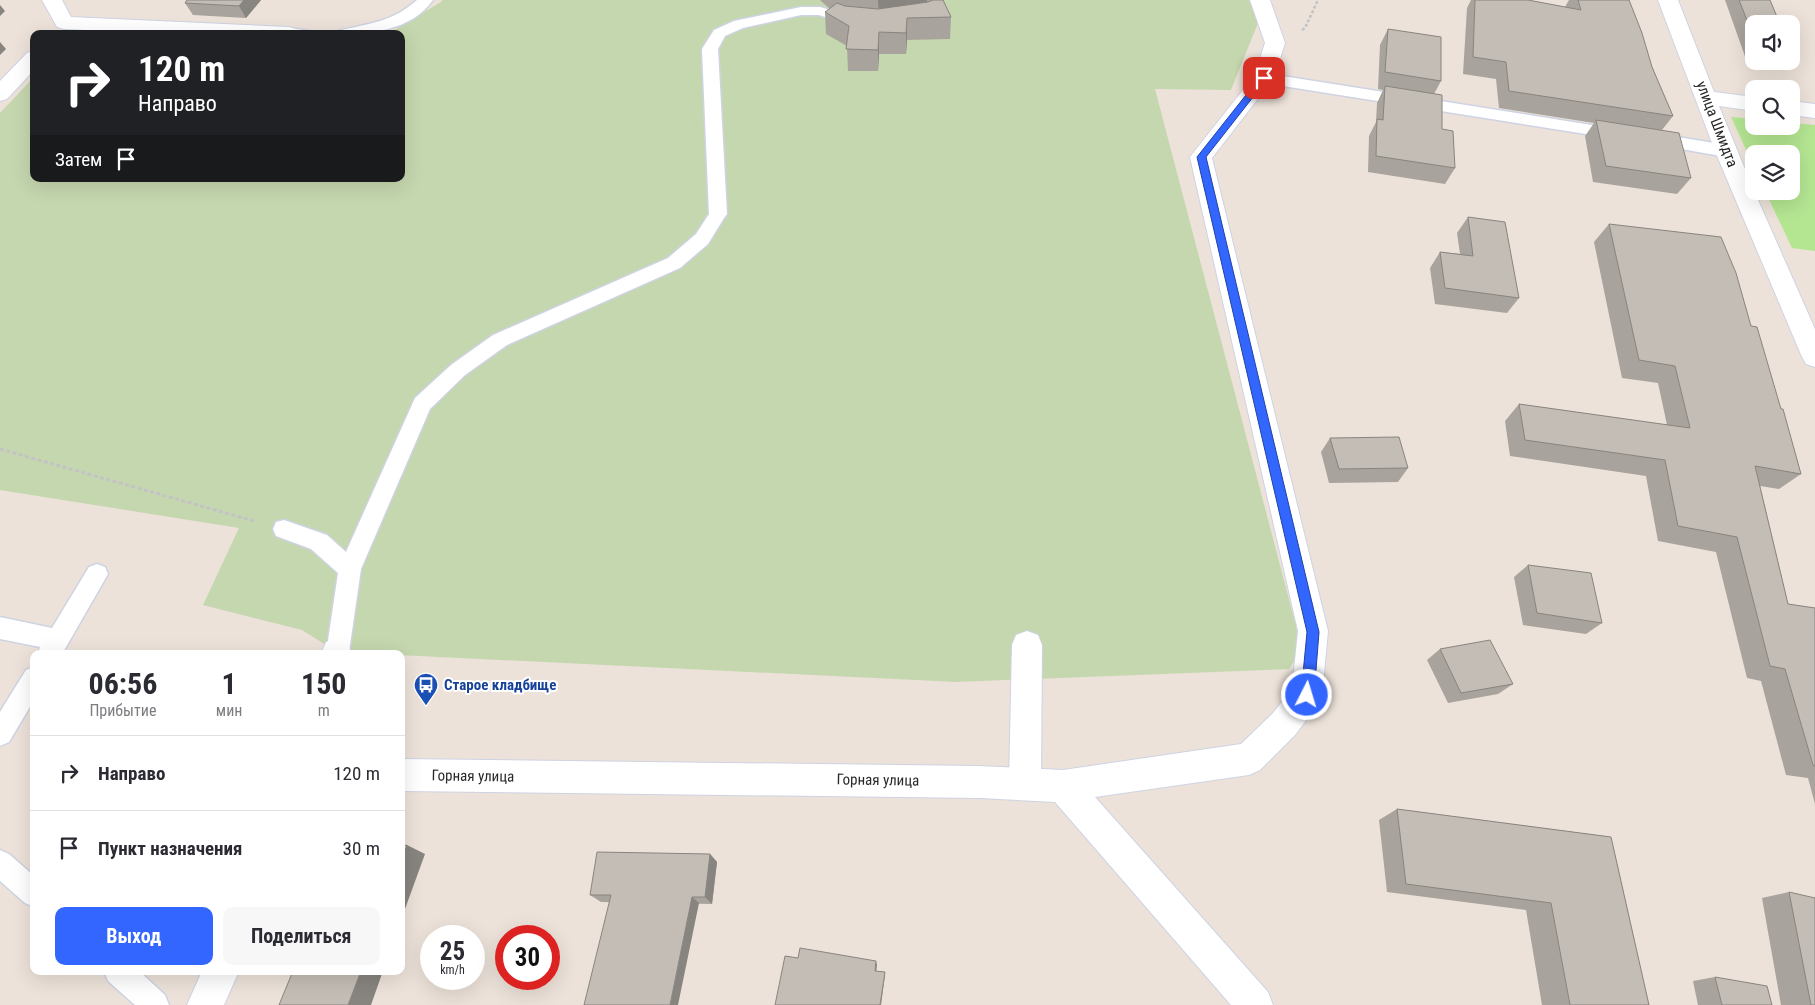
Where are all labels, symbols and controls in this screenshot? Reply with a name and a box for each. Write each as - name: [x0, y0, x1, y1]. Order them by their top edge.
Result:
- map controls: [1745, 15, 1800, 200]
- button: sound: [1745, 15, 1800, 70]
- text: 120 m: [138, 49, 225, 90]
- icon: right: [55, 50, 120, 115]
- pin: [1243, 57, 1285, 99]
- icon: arrive: [1250, 64, 1278, 92]
- street label: улица Шмидта: [1692, 78, 1742, 170]
- button: search: [1745, 80, 1800, 135]
- text: Направо: [138, 91, 217, 116]
- icon: arrive: [112, 145, 140, 173]
- button: layers: [1745, 145, 1800, 200]
- text: Затем: [55, 148, 102, 171]
- text: 06:56: [89, 666, 157, 701]
- text: 1: [222, 666, 237, 701]
- text: 150: [301, 666, 346, 701]
- position arrow: [1280, 668, 1332, 720]
- bus stop icon: Старое кладбище: [413, 672, 439, 706]
- place label: Старое кладбище: [444, 676, 556, 694]
- text: Прибытие: [89, 701, 156, 720]
- text: мин: [216, 701, 242, 720]
- text: m: [318, 701, 330, 720]
- icon: right: [55, 759, 83, 787]
- text: Направо: [98, 762, 165, 785]
- text: 120 m: [333, 762, 380, 785]
- street label: Горная улица: [432, 766, 514, 786]
- street label: Горная улица: [837, 770, 919, 790]
- icon: arrive: [55, 834, 83, 862]
- text: Пункт назначения: [98, 837, 242, 860]
- text: 30 m: [343, 837, 380, 860]
- button: Выход: [55, 907, 213, 965]
- button: Поделиться: [223, 907, 380, 965]
- speed limit sign: 30: [495, 925, 560, 990]
- text: 25: [440, 937, 465, 966]
- text: km/h: [440, 963, 465, 977]

